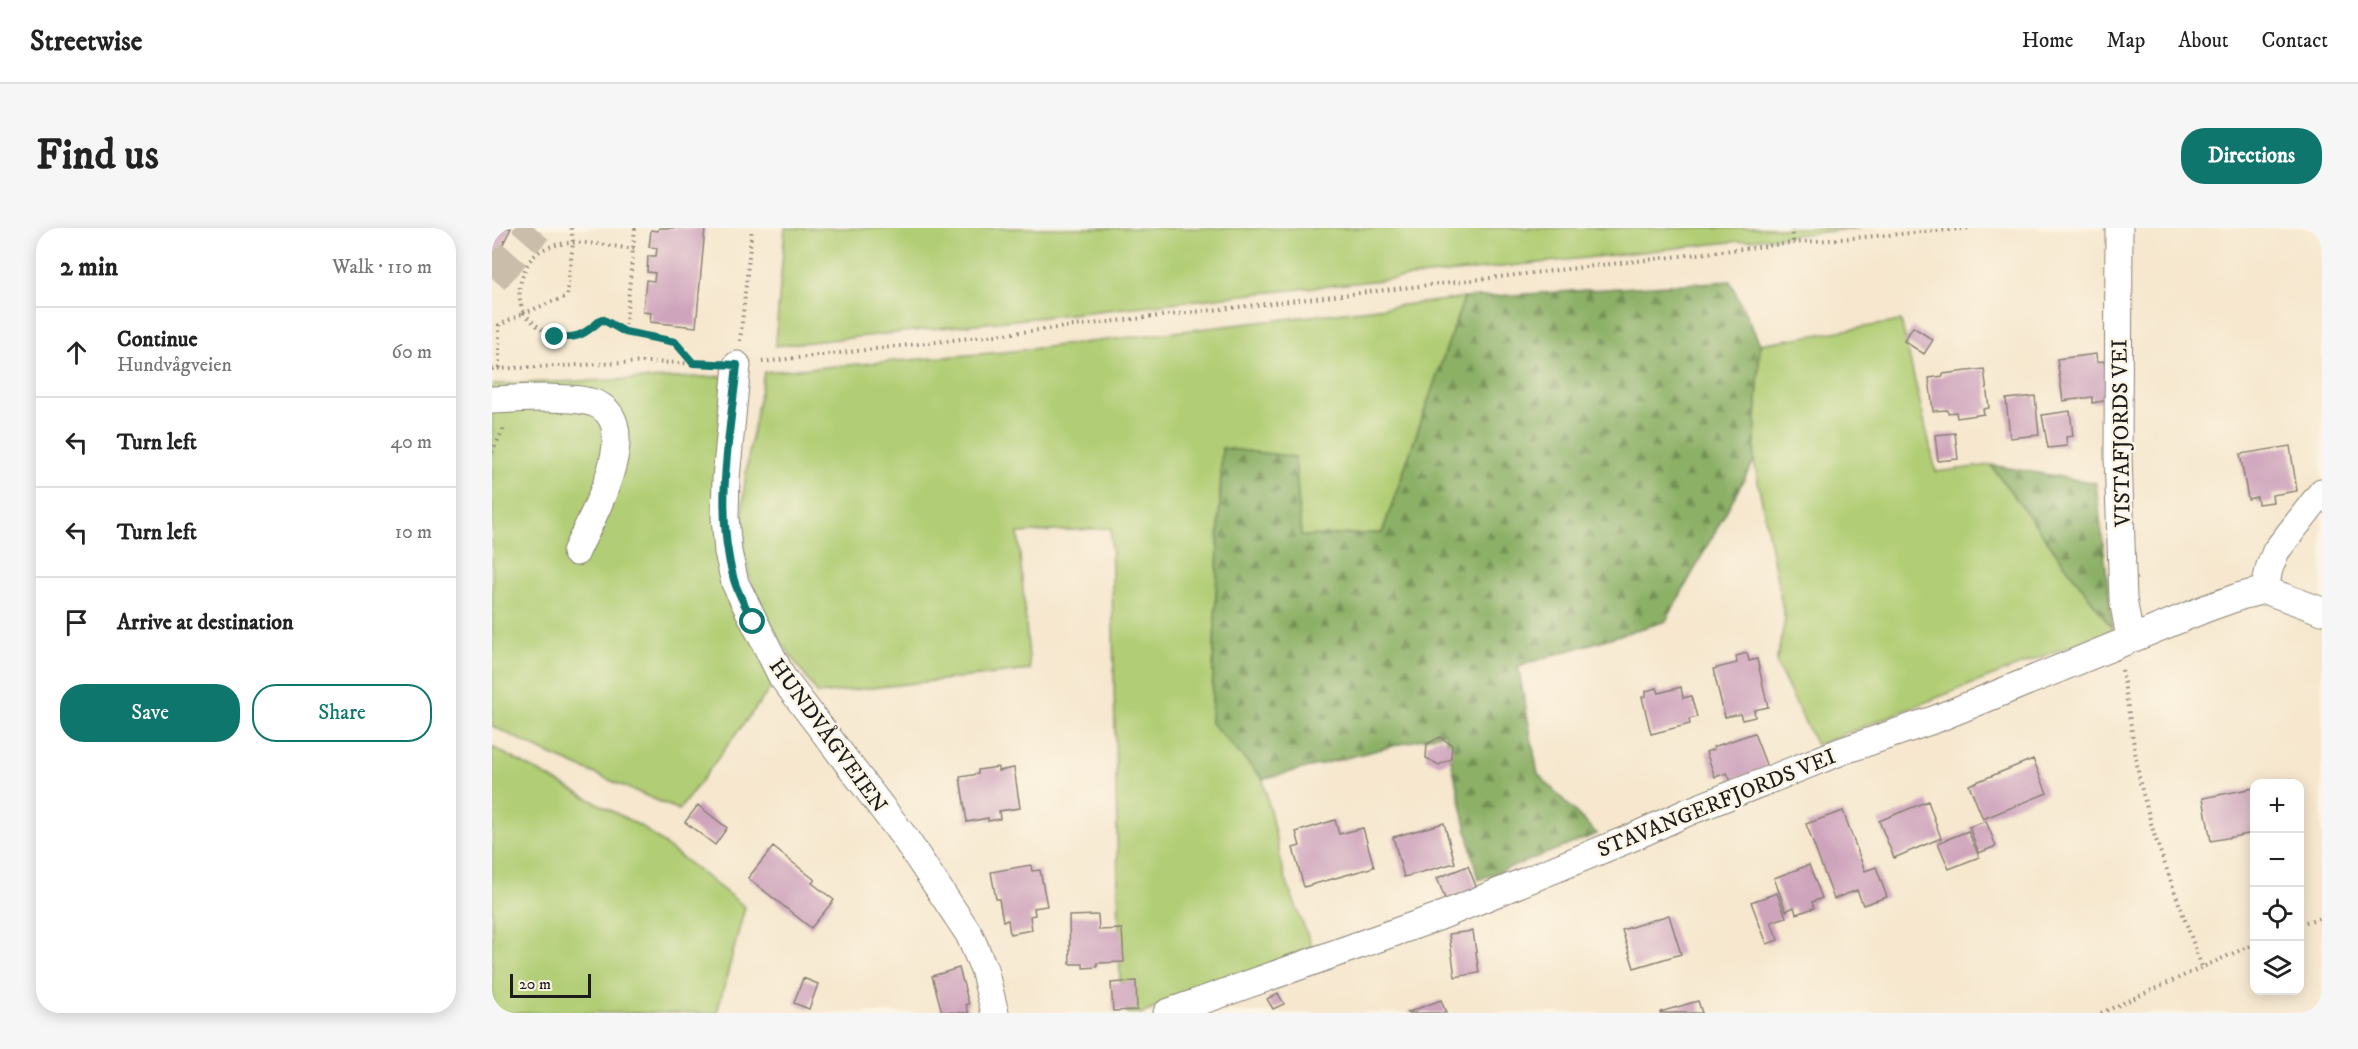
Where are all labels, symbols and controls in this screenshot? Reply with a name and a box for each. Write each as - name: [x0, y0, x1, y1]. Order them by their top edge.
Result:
- text: Streetwise: [30, 24, 142, 59]
- text: Home: [2022, 28, 2074, 54]
- text: Map: [2107, 28, 2145, 54]
- text: About: [2178, 28, 2229, 54]
- text: Contact: [2262, 28, 2328, 54]
- button: Directions: [2181, 128, 2322, 184]
- text: Find us: [36, 130, 159, 182]
- text: 2 min: [60, 251, 118, 284]
- text: Walk · 110 m: [332, 255, 432, 280]
- route end: [541, 323, 567, 349]
- text: Continue: [117, 326, 198, 353]
- icon: ahead: [60, 336, 93, 369]
- street label: VISTAFJORDS VEI: [2106, 339, 2137, 528]
- text: 60 m: [392, 340, 432, 365]
- text: Hundvågveien: [117, 353, 232, 378]
- icon: left: [60, 426, 93, 459]
- text: Turn left: [117, 429, 197, 456]
- text: 40 m: [390, 430, 432, 455]
- icon: left: [60, 516, 93, 549]
- text: Turn left: [117, 519, 197, 546]
- text: 10 m: [395, 520, 432, 545]
- icon: arrive: [60, 606, 93, 639]
- route start: [739, 608, 765, 634]
- text: Arrive at destination: [117, 609, 294, 636]
- street label: HUNDVÅGVEIEN: [763, 653, 894, 818]
- button: Save: [60, 684, 240, 742]
- button: Share: [252, 684, 432, 742]
- street label: STAVANGERFJORDS VEI: [1593, 743, 1840, 864]
- map controls: [2250, 779, 2304, 995]
- button: +: [2250, 779, 2304, 833]
- button: −: [2250, 833, 2304, 887]
- button: locate: [2250, 887, 2304, 941]
- button: layers: [2250, 941, 2304, 995]
- scale bar: [510, 971, 591, 998]
- text: 20 m: [519, 974, 551, 994]

